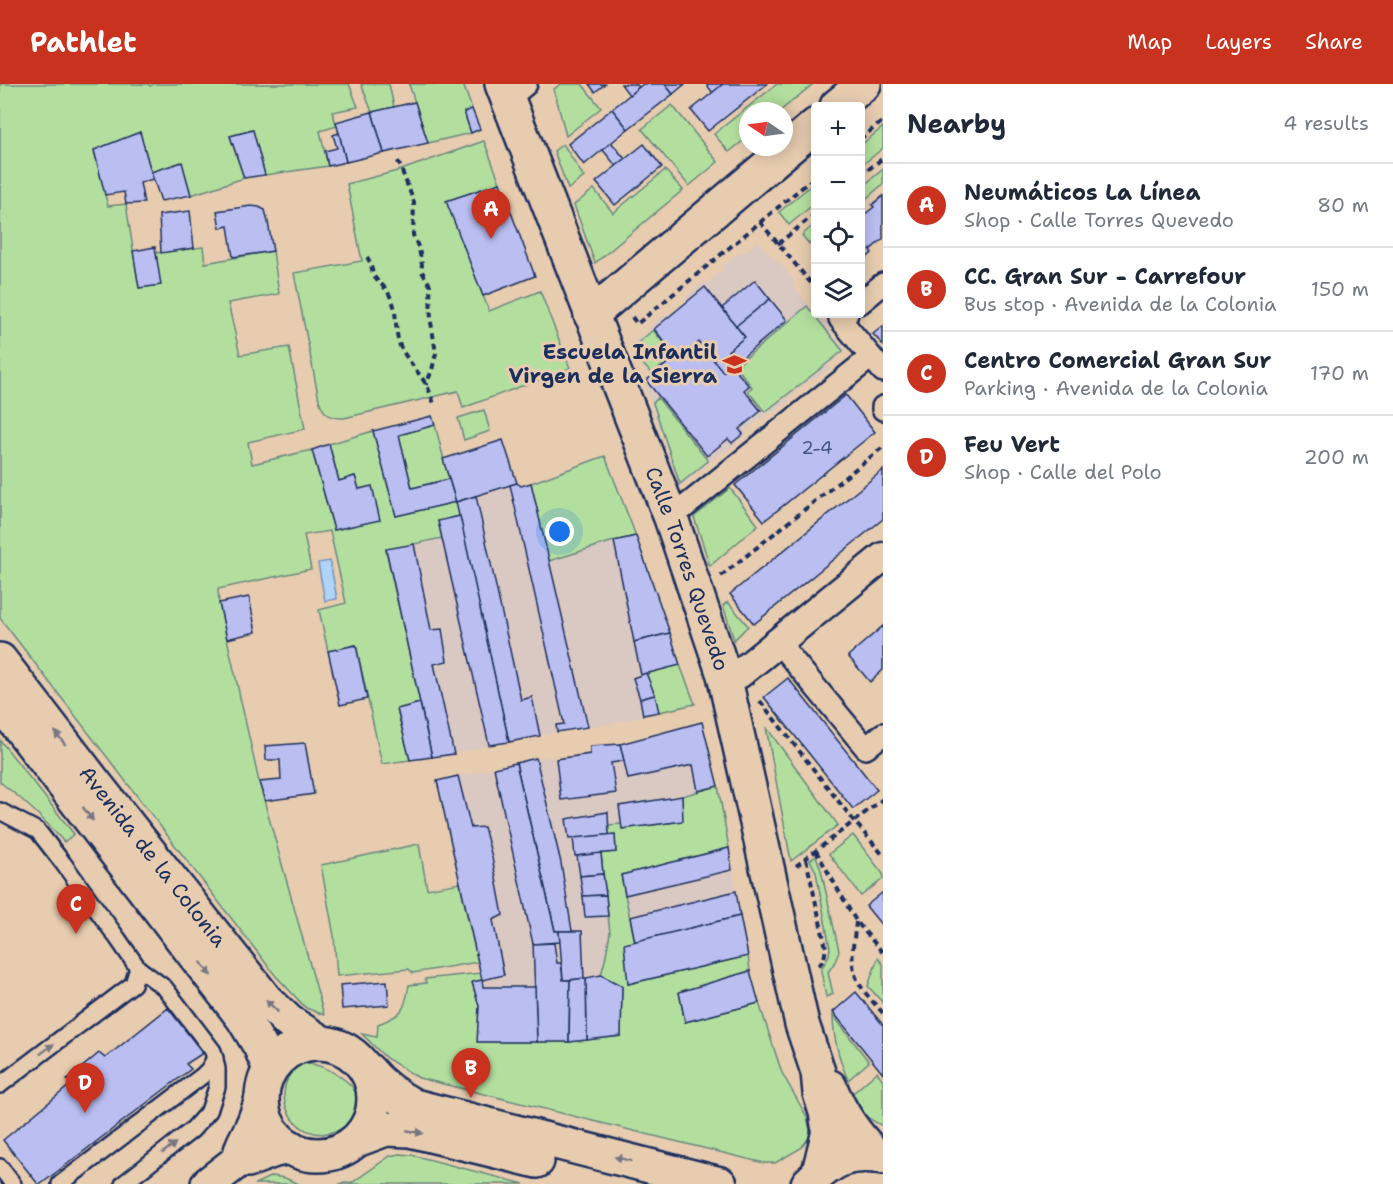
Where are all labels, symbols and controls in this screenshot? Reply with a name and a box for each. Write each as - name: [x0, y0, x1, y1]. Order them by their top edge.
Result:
- text: Pathlet: [30, 23, 137, 61]
- text: Map: [1127, 28, 1172, 56]
- text: Layers: [1205, 28, 1272, 56]
- text: Share: [1305, 28, 1363, 56]
- north arrow: [739, 102, 793, 156]
- map controls: [811, 102, 865, 318]
- button: +: [811, 102, 865, 156]
- text: Nearby: [907, 106, 1006, 141]
- text: 4 results: [1283, 110, 1369, 136]
- button: −: [811, 156, 865, 210]
- text: Neumáticos La Línea: [964, 178, 1201, 207]
- pin: A: [472, 190, 510, 239]
- text: A: [919, 192, 934, 218]
- text: 80 m: [1317, 192, 1369, 218]
- text: Shop · Calle Torres Quevedo: [964, 207, 1234, 233]
- button: locate: [811, 210, 865, 264]
- text: CC. Gran Sur - Carrefour: [964, 262, 1246, 291]
- button: layers: [811, 264, 865, 318]
- text: B: [920, 276, 933, 302]
- text: 150 m: [1311, 276, 1369, 302]
- text: Bus stop · Avenida de la Colonia: [964, 291, 1276, 317]
- place label: Escuela Infantil Virgen de la Sierra: [508, 338, 718, 390]
- text: Centro Comercial Gran Sur: [964, 346, 1271, 375]
- school or university icon: Escuela Infantil Virgen de la Sierra: [722, 351, 748, 377]
- text: C: [920, 360, 933, 386]
- text: 170 m: [1310, 360, 1369, 386]
- text: Parking · Avenida de la Colonia: [964, 375, 1268, 401]
- text: Feu Vert: [964, 430, 1060, 459]
- house number: 2-4: [801, 436, 833, 460]
- text: D: [919, 444, 934, 470]
- text: 200 m: [1304, 444, 1369, 470]
- text: Shop · Calle del Polo: [964, 459, 1162, 485]
- street label: Calle Torres Quevedo: [638, 463, 736, 675]
- your location: [545, 517, 574, 546]
- one-way arrow: [54, 730, 67, 746]
- street label: Avenida de la Colonia: [74, 761, 232, 953]
- one-way arrow: [81, 807, 93, 822]
- pin: C: [56, 884, 96, 934]
- one-way arrow: [200, 961, 212, 977]
- one-way arrow: [265, 999, 280, 1013]
- one-way arrow: [39, 1044, 54, 1056]
- pin: B: [452, 1048, 490, 1098]
- pin: D: [66, 1064, 104, 1113]
- one-way arrow: [406, 1128, 425, 1137]
- one-way arrow: [160, 1142, 176, 1154]
- one-way arrow: [614, 1154, 632, 1164]

